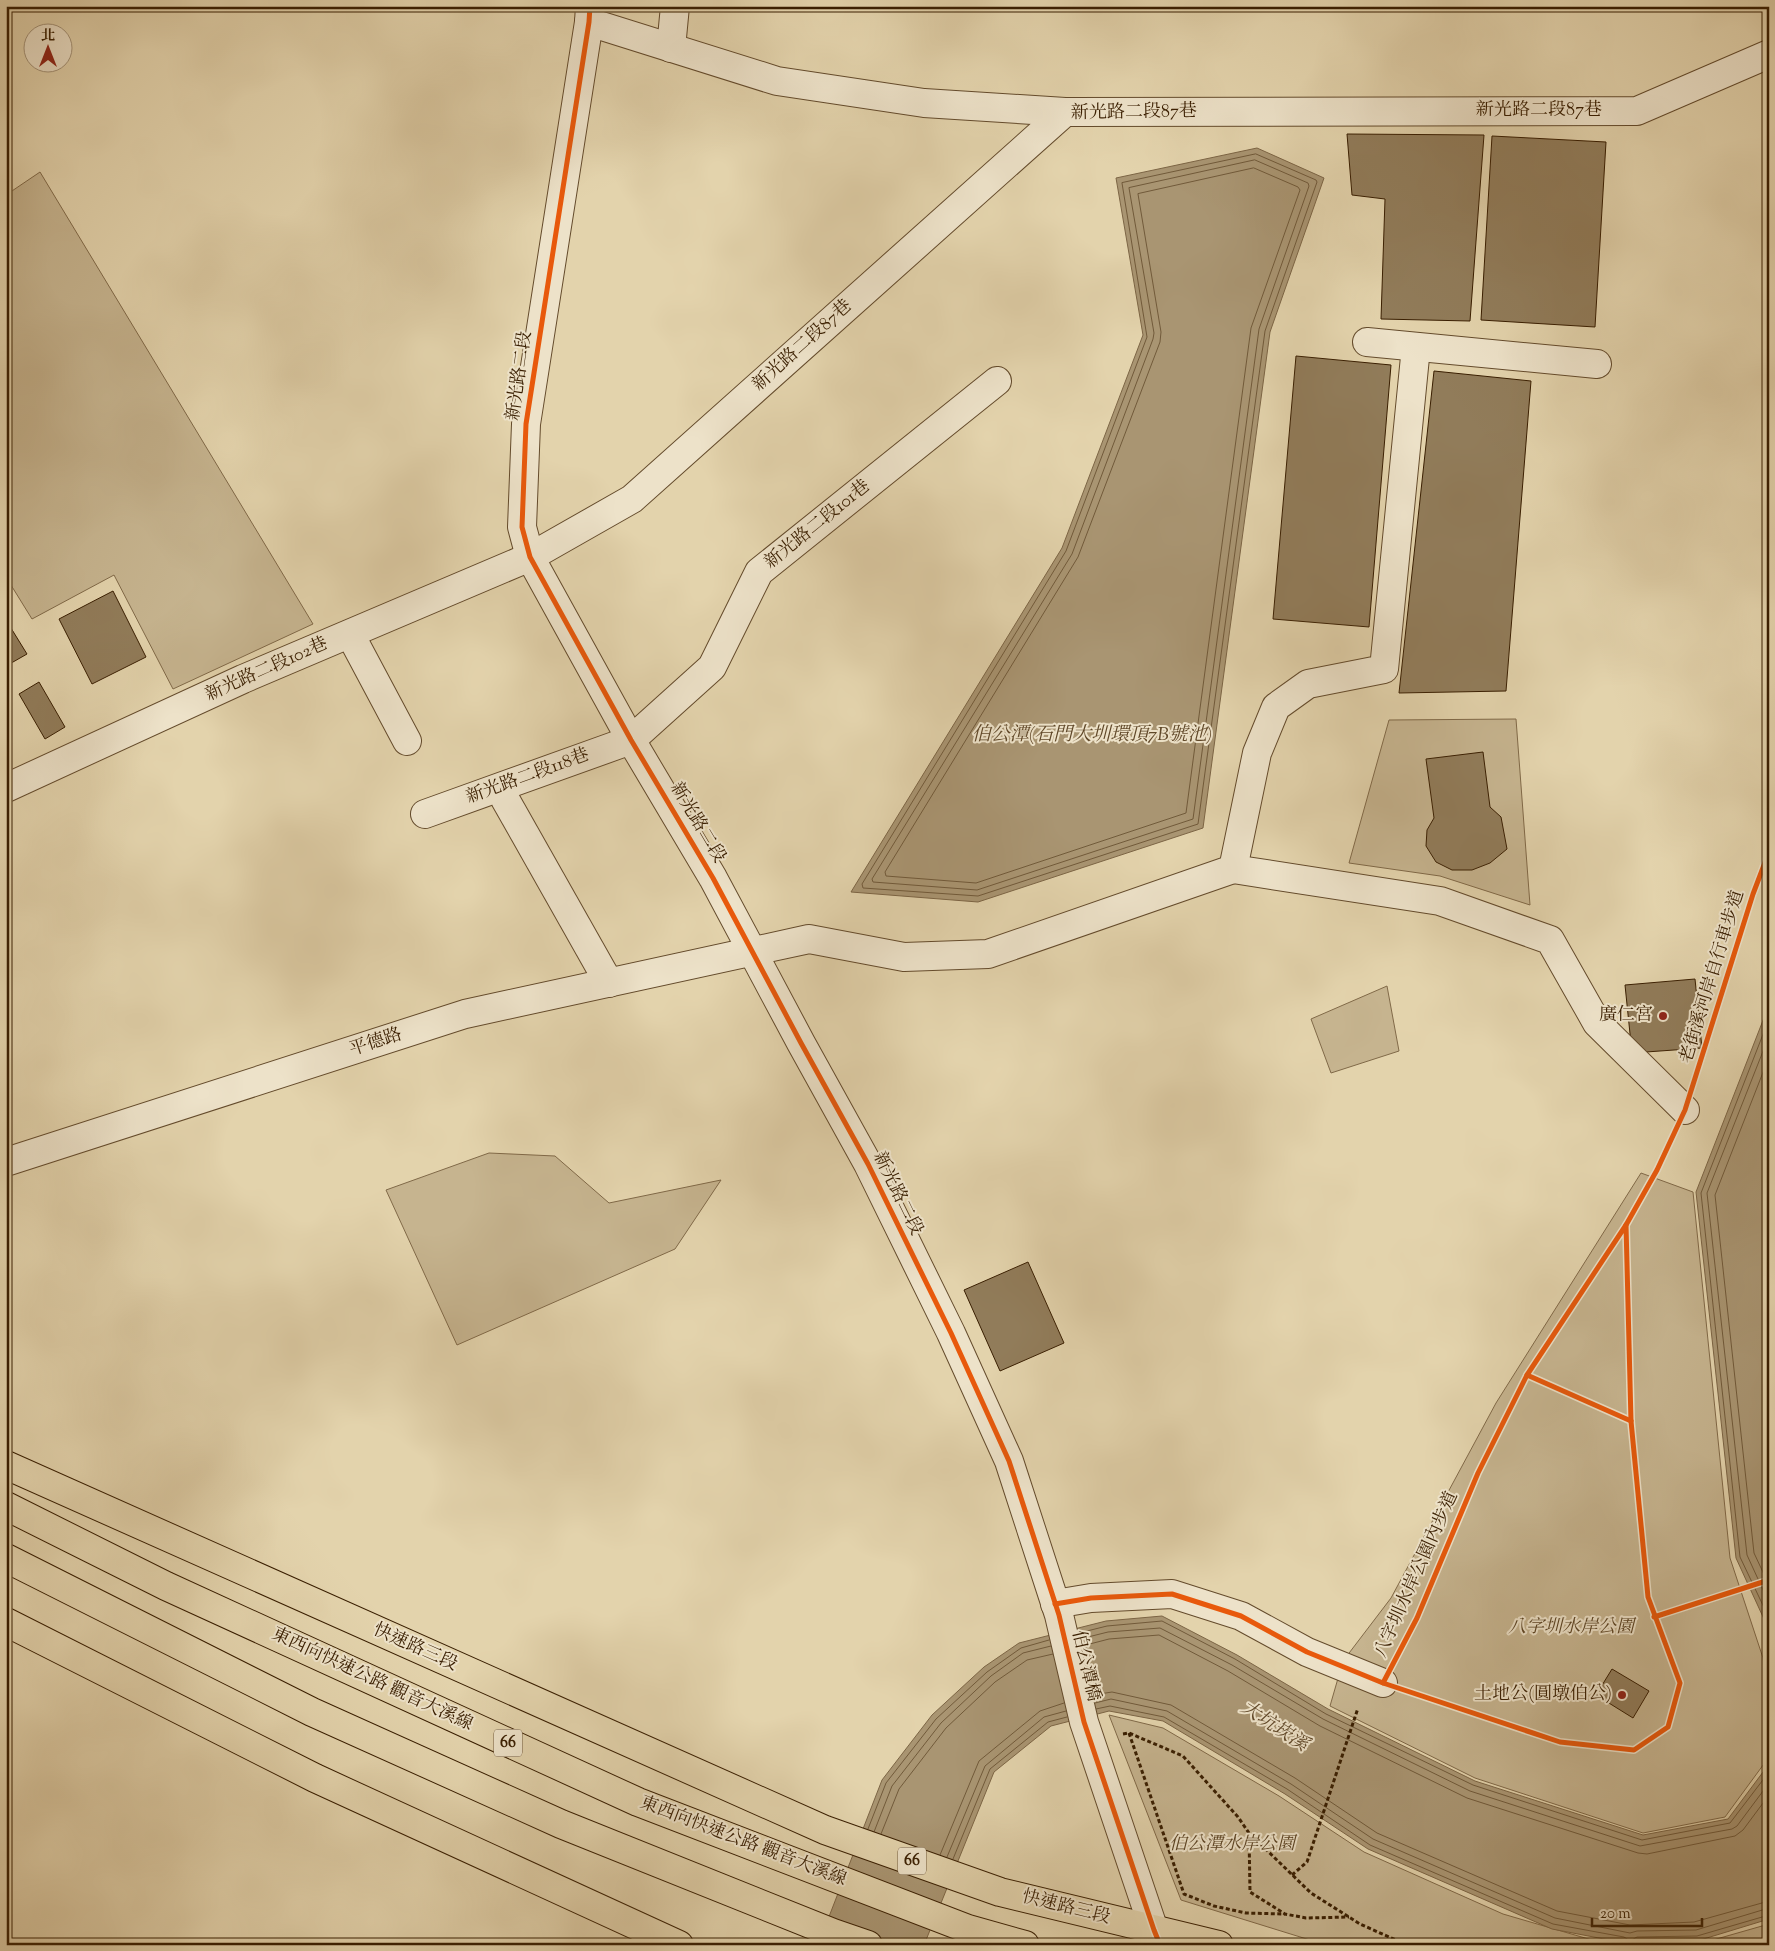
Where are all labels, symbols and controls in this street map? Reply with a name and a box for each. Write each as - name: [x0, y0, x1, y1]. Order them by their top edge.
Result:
- north arrow: [22, 22, 72, 72]
- text: 北: [41, 27, 55, 47]
- street label: 新光路二段87巷: [1476, 98, 1602, 124]
- street label: 新光路二段87巷: [1071, 99, 1197, 127]
- street label: 新光路二段87巷: [747, 294, 859, 398]
- street label: 新光路二段: [501, 330, 539, 422]
- street label: 新光路二段101巷: [760, 474, 876, 576]
- street label: 新光路二段102巷: [202, 631, 332, 709]
- water label: 伯公潭(石門大圳環頂7B號池): [972, 722, 1212, 749]
- street label: 新光路二段118巷: [463, 743, 593, 811]
- street label: 新光路二段: [663, 778, 731, 868]
- street label: 老街溪河岸自行車步道: [1674, 887, 1752, 1067]
- place label: 廣仁宮: [1599, 1003, 1653, 1029]
- marker: 廣仁宮: [1657, 1010, 1669, 1022]
- street label: 平德路: [346, 1022, 406, 1064]
- street label: 新光路二段: [866, 1148, 928, 1240]
- street label: 八字圳水岸公園內步道: [1369, 1487, 1465, 1663]
- park label: 八字圳水岸公園: [1508, 1615, 1637, 1641]
- street label: 快速路三段: [369, 1618, 461, 1678]
- street label: 東西向快速公路 觀音大溪線: [267, 1622, 477, 1738]
- street label: 伯公潭橋: [1064, 1628, 1106, 1704]
- place label: 土地公(圓墩伯公): [1474, 1682, 1612, 1708]
- marker: 土地公(圓墩伯公): [1616, 1689, 1628, 1701]
- water label: 大坑崁溪: [1235, 1695, 1315, 1760]
- road number: 66: [494, 1730, 522, 1756]
- street label: 東西向快速公路 觀音大溪線: [636, 1790, 850, 1894]
- park label: 伯公潭水岸公園: [1169, 1832, 1298, 1858]
- road number: 66: [898, 1848, 926, 1874]
- street label: 快速路三段: [1019, 1884, 1113, 1932]
- scale bar: [1592, 1896, 1702, 1928]
- text: 20 m: [1600, 1904, 1631, 1925]

